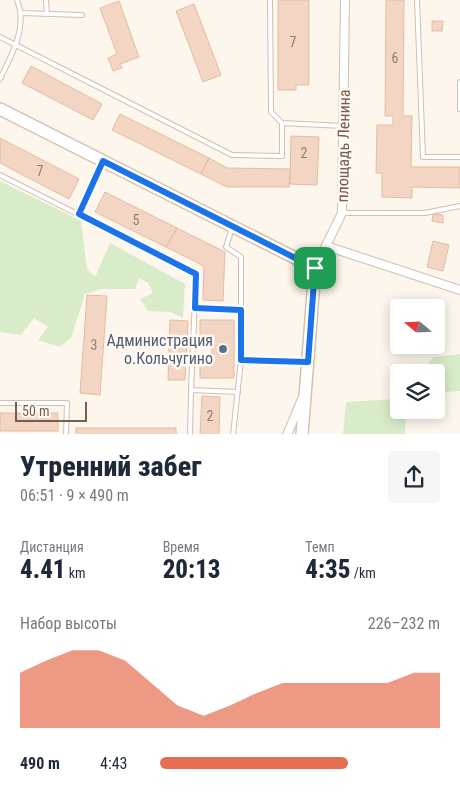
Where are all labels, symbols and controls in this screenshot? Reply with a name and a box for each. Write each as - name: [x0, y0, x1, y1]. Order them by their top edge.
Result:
- house number: 7: [290, 34, 297, 50]
- house number: 6: [392, 50, 399, 66]
- street label: площадь Ленина: [333, 89, 354, 203]
- house number: 2: [301, 145, 308, 161]
- house number: 7: [37, 163, 44, 179]
- house number: 5: [133, 212, 140, 228]
- pin: [294, 247, 336, 289]
- icon: arrive: [301, 254, 329, 282]
- north arrow: [390, 299, 445, 354]
- map controls: [390, 299, 445, 419]
- place label: Администрация о.Кольчугино: [106, 331, 213, 368]
- house number: 3: [91, 337, 97, 353]
- marker: Администрация о.Кольчугино: [217, 343, 229, 355]
- button: layers: [390, 364, 445, 419]
- scale bar: [15, 400, 88, 423]
- text: 50 m: [22, 403, 50, 419]
- house number: 2: [207, 408, 214, 424]
- text: Утренний забег: [20, 450, 202, 483]
- button: share: [388, 451, 440, 503]
- text: 06:51 · 9 × 490 m: [20, 486, 129, 505]
- text: Дистанция: [20, 539, 84, 555]
- text: Время: [163, 539, 200, 555]
- text: Темп: [305, 539, 335, 555]
- text: 4.41: [20, 555, 66, 584]
- text: 20:13: [163, 555, 221, 584]
- text: 4:35: [305, 555, 351, 584]
- text: km: [66, 565, 86, 581]
- text: /km: [351, 565, 376, 581]
- text: Набор высоты: [20, 614, 117, 633]
- text: 226–232 m: [368, 614, 440, 633]
- text: 490 m: [20, 754, 60, 773]
- text: 4:43: [100, 754, 127, 773]

